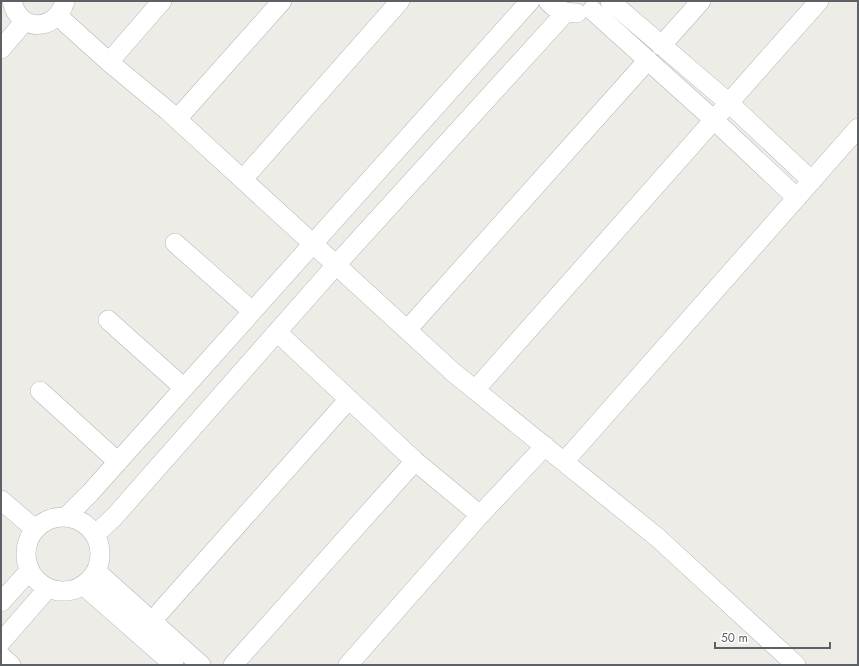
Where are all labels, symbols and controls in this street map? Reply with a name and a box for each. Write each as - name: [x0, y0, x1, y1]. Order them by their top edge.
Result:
- scale bar: [715, 624, 830, 650]
- text: 50 m: [721, 629, 748, 647]

